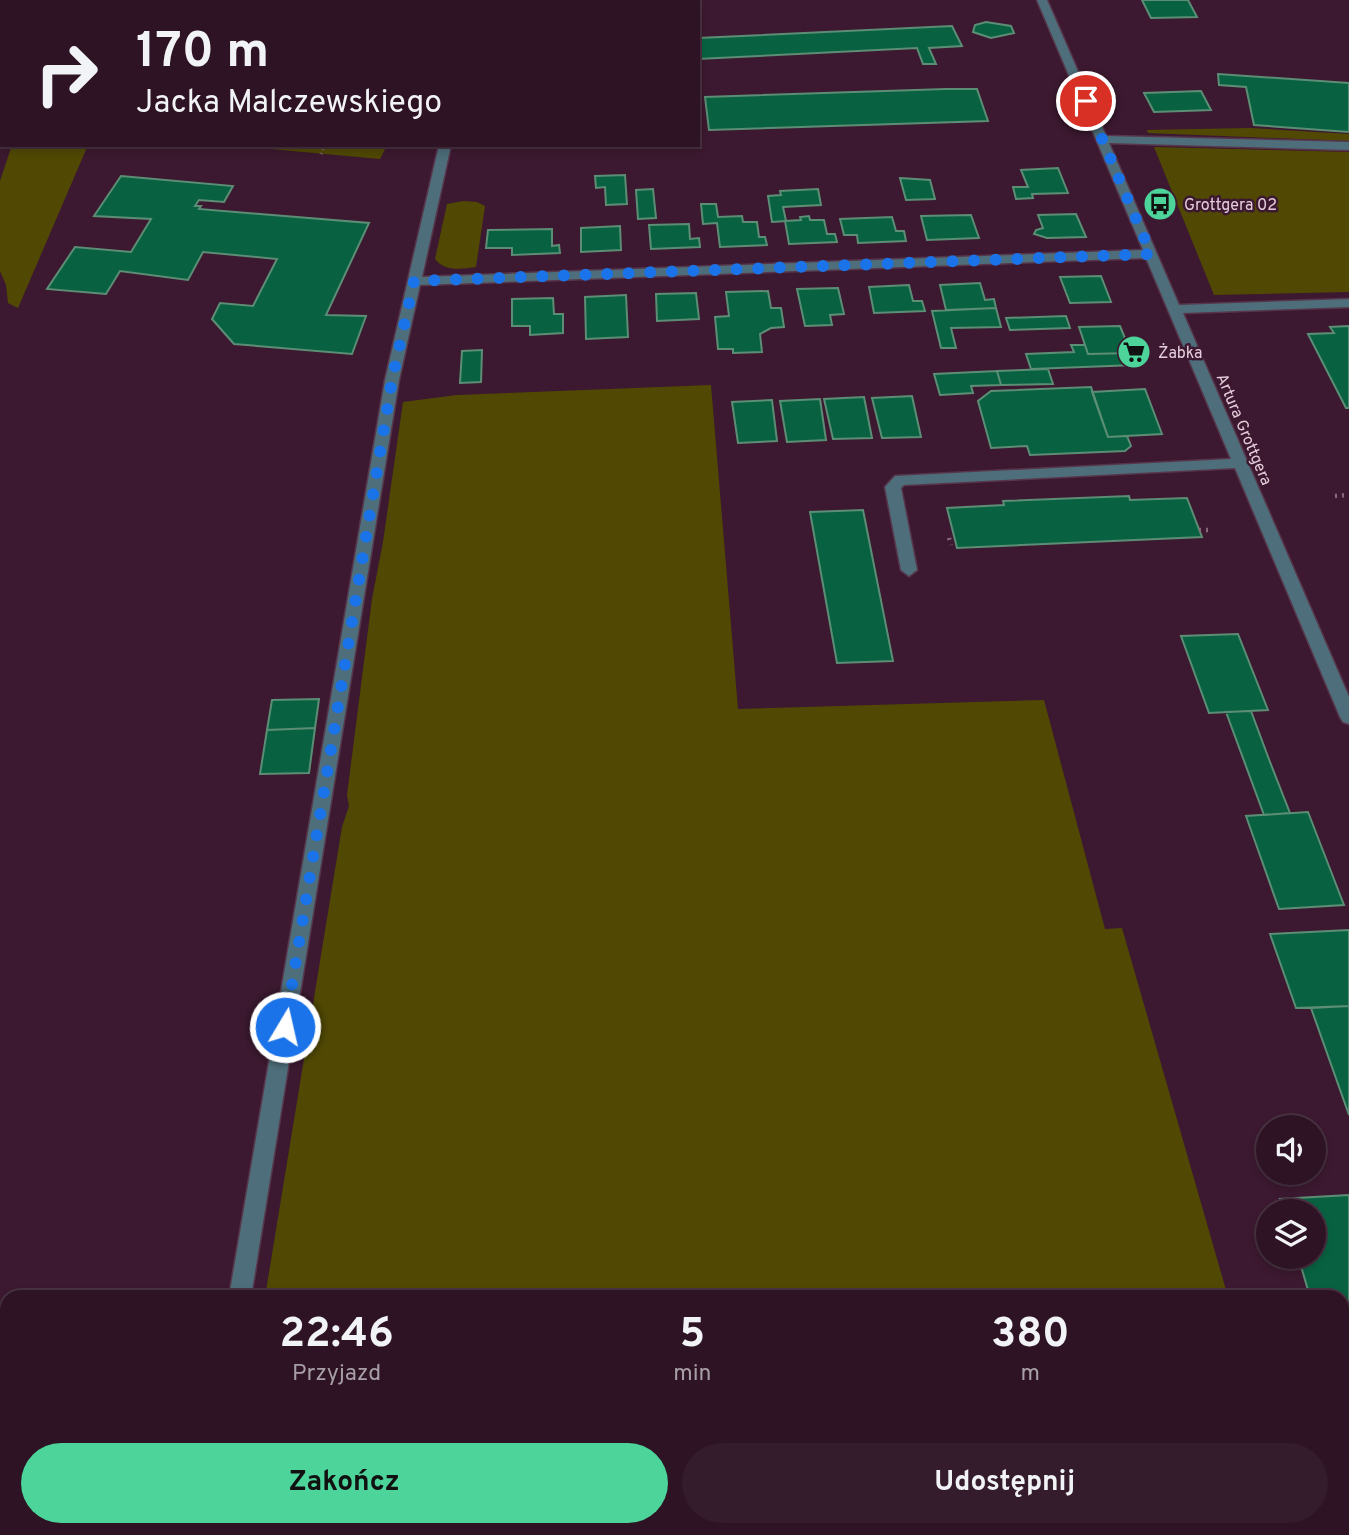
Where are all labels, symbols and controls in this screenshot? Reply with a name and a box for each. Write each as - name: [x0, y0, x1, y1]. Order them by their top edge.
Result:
- text: 170 m: [136, 23, 269, 85]
- icon: right: [21, 28, 112, 119]
- pin: [1056, 71, 1116, 131]
- icon: arrive: [1067, 82, 1105, 120]
- text: Jacka Malczewskiego: [136, 84, 442, 124]
- bus stop icon: Grottgera 02: [1141, 185, 1179, 223]
- place label: Grottgera 02: [1184, 196, 1277, 216]
- supermarket icon: Żabka: [1115, 333, 1153, 371]
- place label: Żabka: [1158, 343, 1202, 364]
- street label: Artura Grottgera: [1211, 371, 1276, 489]
- position arrow: [248, 990, 322, 1064]
- map controls: [1256, 1115, 1326, 1269]
- button: sound: [1256, 1115, 1326, 1185]
- button: layers: [1256, 1199, 1326, 1269]
- text: 22:46: [279, 1309, 394, 1362]
- text: 5: [680, 1309, 705, 1362]
- text: 380: [991, 1309, 1070, 1362]
- text: Przyjazd: [292, 1360, 381, 1389]
- text: min: [673, 1360, 712, 1389]
- text: m: [1021, 1360, 1040, 1389]
- button: Zakończ: [21, 1443, 668, 1523]
- button: Udostępnij: [682, 1443, 1328, 1523]

